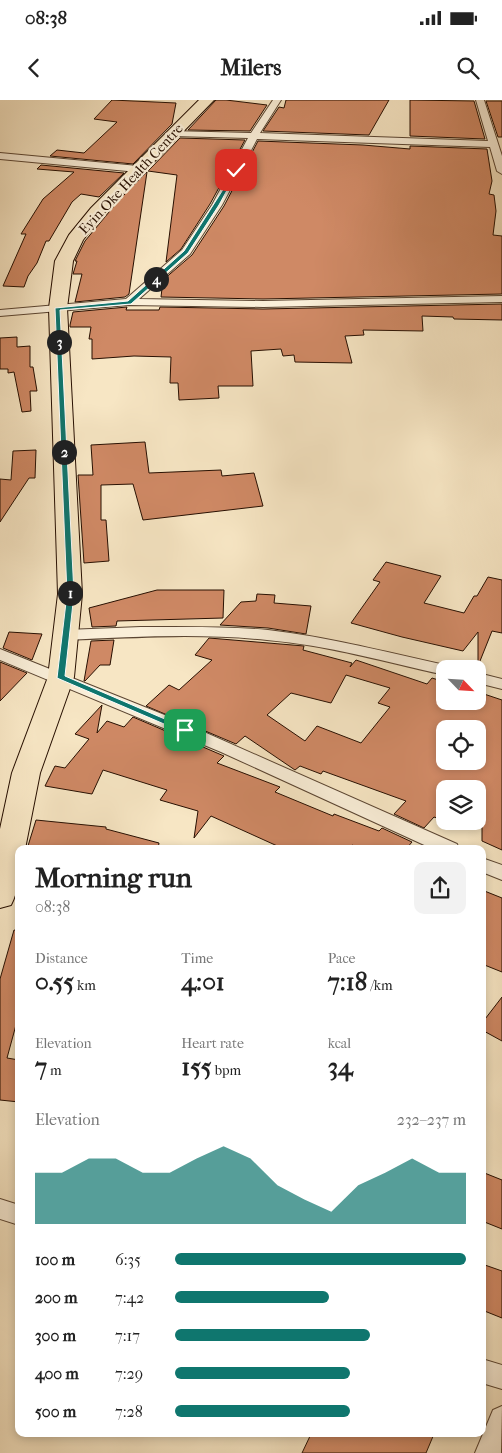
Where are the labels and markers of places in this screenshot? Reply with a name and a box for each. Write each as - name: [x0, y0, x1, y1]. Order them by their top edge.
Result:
- pin: [215, 149, 257, 191]
- pin: 4: [144, 266, 168, 292]
- pin: 3: [46, 330, 72, 354]
- pin: 2: [52, 440, 76, 464]
- pin: 1: [58, 580, 82, 606]
- pin: [164, 709, 206, 751]

